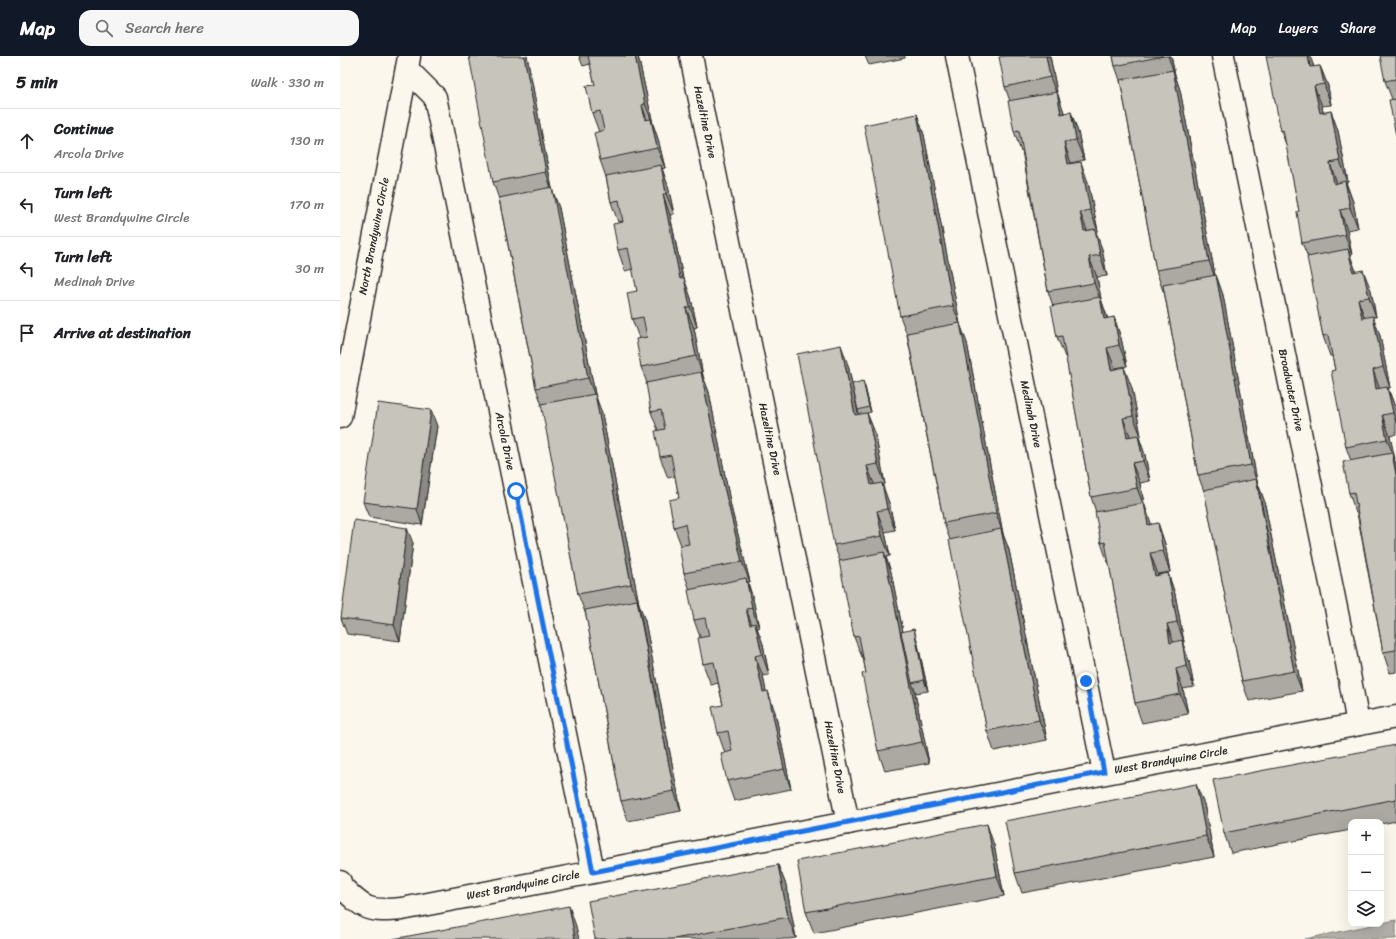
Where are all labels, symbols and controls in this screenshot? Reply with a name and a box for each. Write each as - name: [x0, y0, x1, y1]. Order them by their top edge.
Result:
- search box: [79, 10, 359, 46]
- text: Map: [20, 12, 55, 45]
- text: Search here: [125, 15, 204, 41]
- text: Map: [1231, 16, 1256, 41]
- text: Layers: [1278, 16, 1318, 41]
- text: Share: [1340, 16, 1376, 41]
- icon: search: [93, 17, 115, 39]
- text: 5 min: [16, 67, 58, 97]
- text: Walk · 330 m: [251, 71, 324, 94]
- street label: Hazeltine Drive: [688, 84, 722, 161]
- text: Continue: [54, 116, 114, 142]
- text: 130 m: [290, 129, 324, 152]
- icon: ahead: [16, 130, 38, 152]
- text: Arcola Drive: [54, 142, 124, 165]
- street label: North Brandywine Circle: [353, 175, 395, 296]
- text: Turn left: [54, 180, 112, 206]
- text: 170 m: [289, 193, 324, 216]
- icon: left: [16, 194, 38, 216]
- text: West Brandywine Circle: [54, 206, 190, 229]
- text: Turn left: [54, 244, 112, 270]
- text: 30 m: [295, 257, 324, 280]
- icon: left: [16, 258, 38, 280]
- text: Medinah Drive: [54, 270, 135, 293]
- text: Arrive at destination: [54, 320, 191, 346]
- icon: arrive: [16, 322, 38, 344]
- street label: Broadwater Drive: [1273, 347, 1309, 434]
- street label: Medinah Drive: [1015, 379, 1047, 450]
- street label: Hazeltine Drive: [753, 401, 787, 478]
- street label: Arcola Drive: [489, 409, 521, 472]
- route start: [507, 482, 525, 500]
- route end: [1077, 672, 1095, 690]
- street label: Hazeltine Drive: [819, 719, 851, 796]
- street label: West Brandywine Circle: [1113, 741, 1230, 779]
- map controls: [1348, 819, 1384, 927]
- button: +: [1348, 819, 1384, 855]
- button: −: [1348, 855, 1384, 891]
- street label: West Brandywine Circle: [465, 865, 582, 905]
- button: layers: [1348, 891, 1384, 927]

